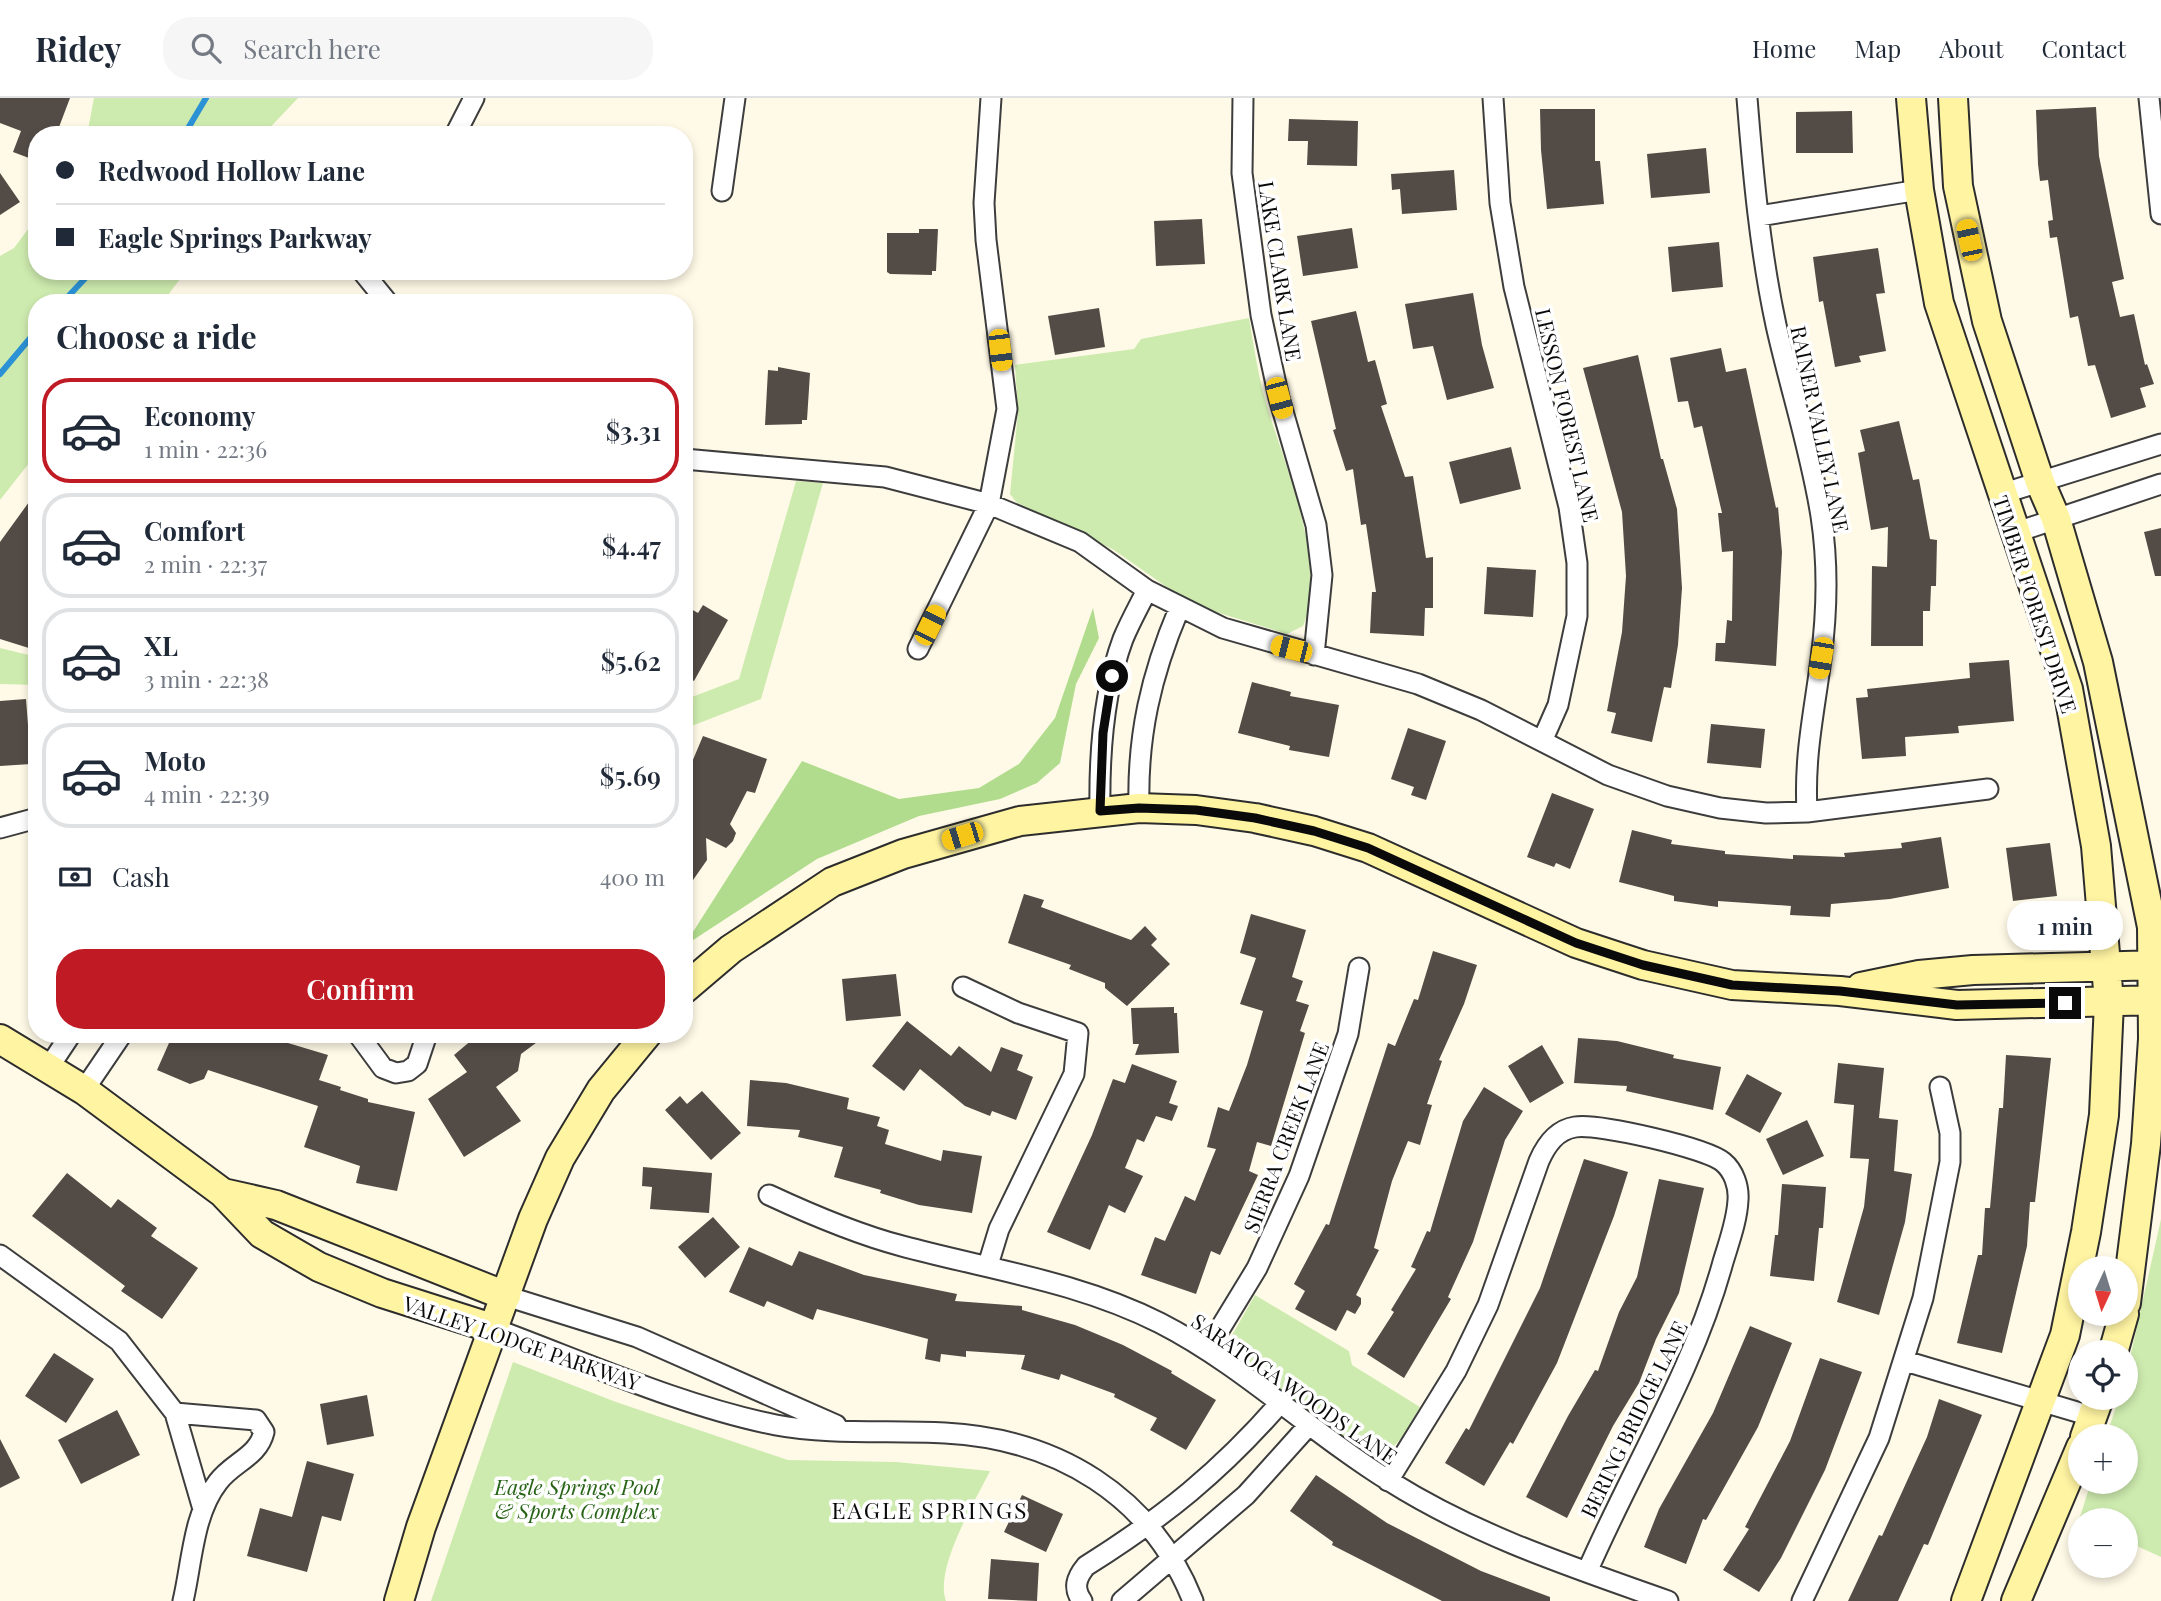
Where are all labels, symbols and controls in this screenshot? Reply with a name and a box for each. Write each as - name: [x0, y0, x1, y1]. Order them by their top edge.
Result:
- search box: [163, 17, 653, 80]
- text: Ridey: [35, 26, 121, 70]
- icon: search: [187, 29, 225, 67]
- text: Search here: [243, 31, 381, 66]
- text: Home: [1752, 32, 1816, 64]
- text: Map: [1854, 32, 1901, 64]
- text: About: [1939, 32, 2003, 64]
- text: Contact: [2041, 32, 2126, 64]
- text: Redwood Hollow Lane: [98, 153, 365, 188]
- street label: LAKE CLARK LANE: [1253, 179, 1309, 363]
- car: [1955, 217, 1984, 263]
- text: Eagle Springs Parkway: [98, 220, 372, 255]
- street label: LESSON FOREST LANE: [1530, 305, 1606, 525]
- text: Choose a ride: [56, 314, 257, 357]
- street label: RAINER VALLEY LANE: [1785, 323, 1857, 535]
- car: [988, 328, 1013, 372]
- car: [1264, 375, 1295, 421]
- text: Economy: [144, 398, 255, 433]
- icon: car: [60, 399, 123, 462]
- text: $3.31: [606, 413, 661, 448]
- text: 1 min · 22:36: [144, 433, 267, 464]
- street label: TIMBER FOREST DRIVE: [1988, 492, 2084, 716]
- text: Comfort: [144, 513, 245, 548]
- icon: car: [60, 514, 123, 577]
- text: $4.47: [602, 528, 661, 563]
- text: 2 min · 22:37: [144, 548, 267, 579]
- car: [912, 602, 949, 648]
- text: XL: [144, 628, 178, 663]
- icon: car: [60, 629, 123, 692]
- car: [1269, 634, 1314, 664]
- car: [1808, 635, 1835, 681]
- text: $5.62: [601, 643, 661, 678]
- route start: [1096, 660, 1128, 692]
- text: 3 min · 22:38: [144, 663, 269, 694]
- text: Moto: [144, 743, 206, 778]
- icon: car: [60, 744, 123, 807]
- text: $5.69: [600, 758, 661, 793]
- text: 4 min · 22:39: [144, 778, 270, 809]
- car: [939, 820, 986, 852]
- icon: cash: [56, 858, 94, 896]
- text: Cash: [112, 859, 170, 894]
- text: 400 m: [600, 861, 665, 892]
- callout: 1 min: [2007, 902, 2123, 950]
- text: 1 min: [2037, 910, 2093, 941]
- button: Confirm: [56, 949, 665, 1029]
- route end: [2049, 987, 2081, 1019]
- street label: SIERRA CREEK LANE: [1236, 1038, 1334, 1236]
- north arrow: [2068, 1256, 2138, 1326]
- map controls: [2068, 1256, 2138, 1578]
- street label: VALLEY LODGE PARKWAY: [399, 1288, 645, 1396]
- street label: SARATOGA WOODS LANE: [1187, 1306, 1403, 1470]
- street label: BERING BRIDGE LANE: [1573, 1316, 1693, 1522]
- button: locate: [2068, 1340, 2138, 1410]
- button: +: [2068, 1424, 2138, 1494]
- park label: Eagle Springs Pool & Sports Complex: [493, 1472, 661, 1524]
- district label: EAGLE SPRINGS: [832, 1494, 1028, 1525]
- button: −: [2068, 1508, 2138, 1578]

